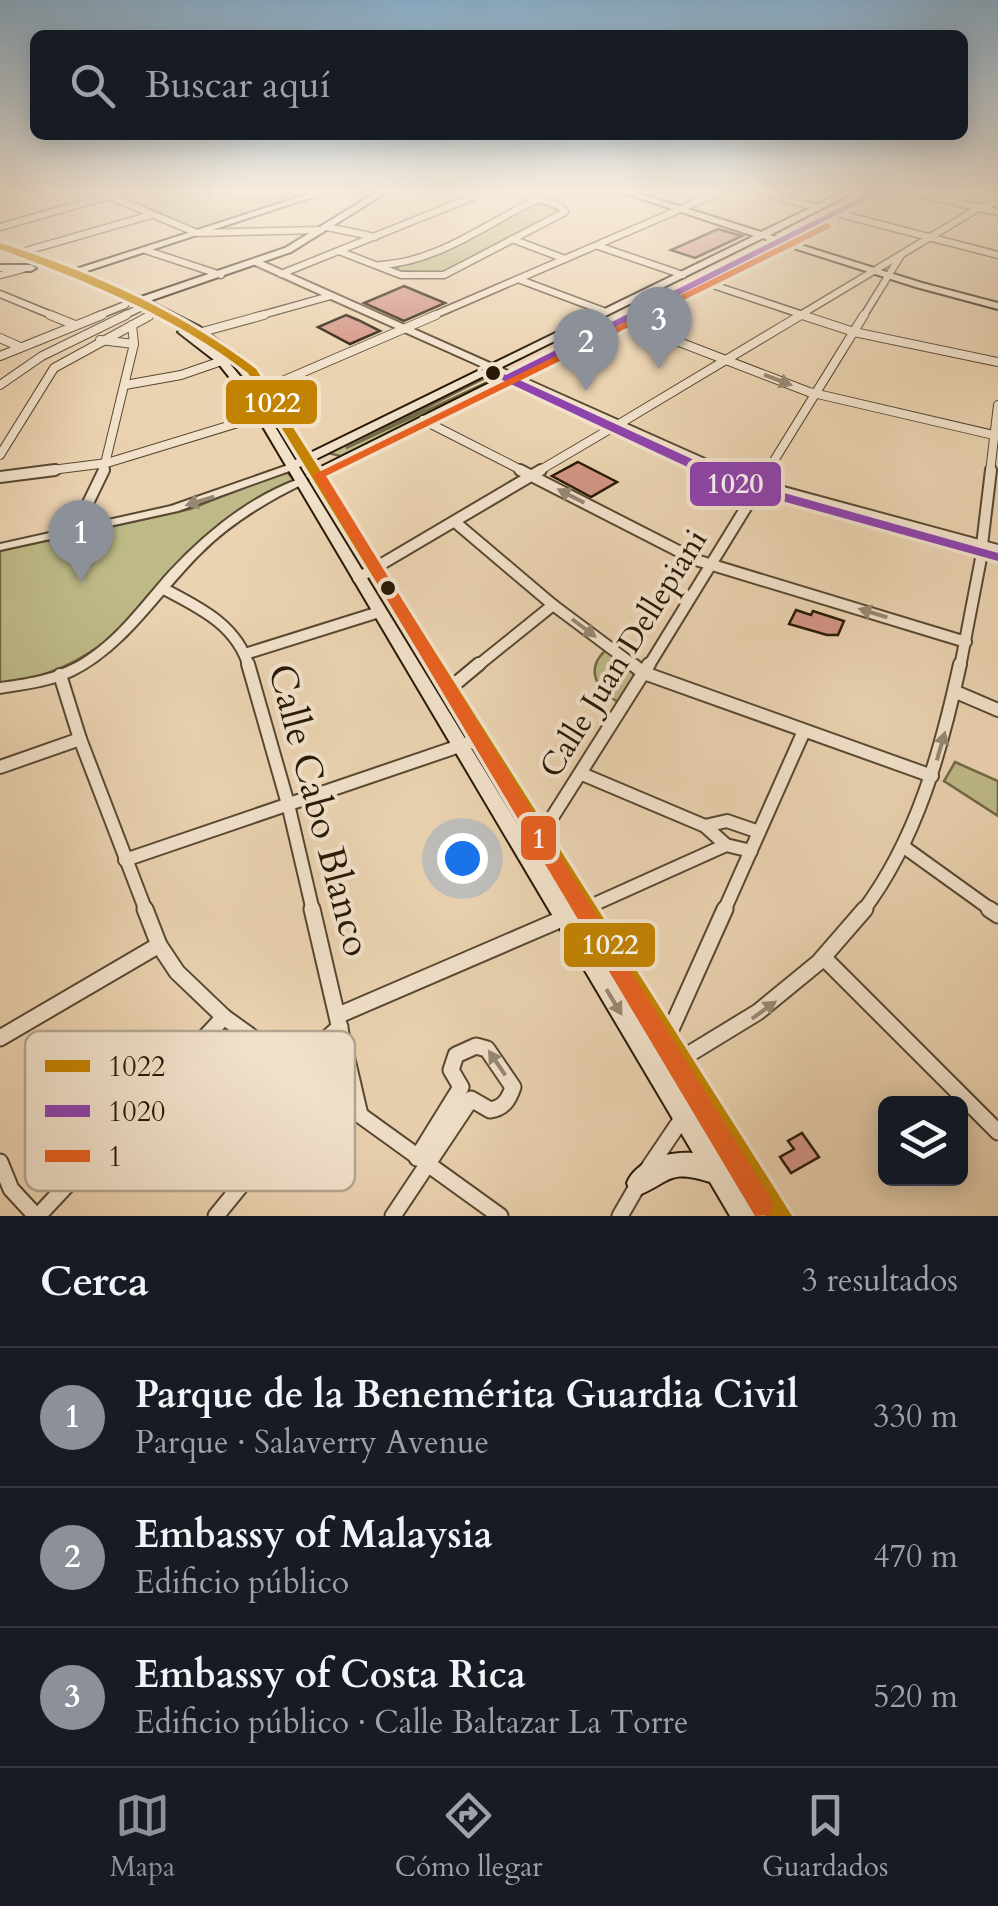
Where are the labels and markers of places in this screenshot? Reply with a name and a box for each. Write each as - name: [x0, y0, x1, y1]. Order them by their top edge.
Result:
- pin: 3: [626, 286, 692, 369]
- pin: 2: [554, 308, 618, 391]
- unlabelled marker: [483, 363, 503, 383]
- pin: 1: [48, 500, 114, 582]
- unlabelled marker: [378, 578, 398, 598]

